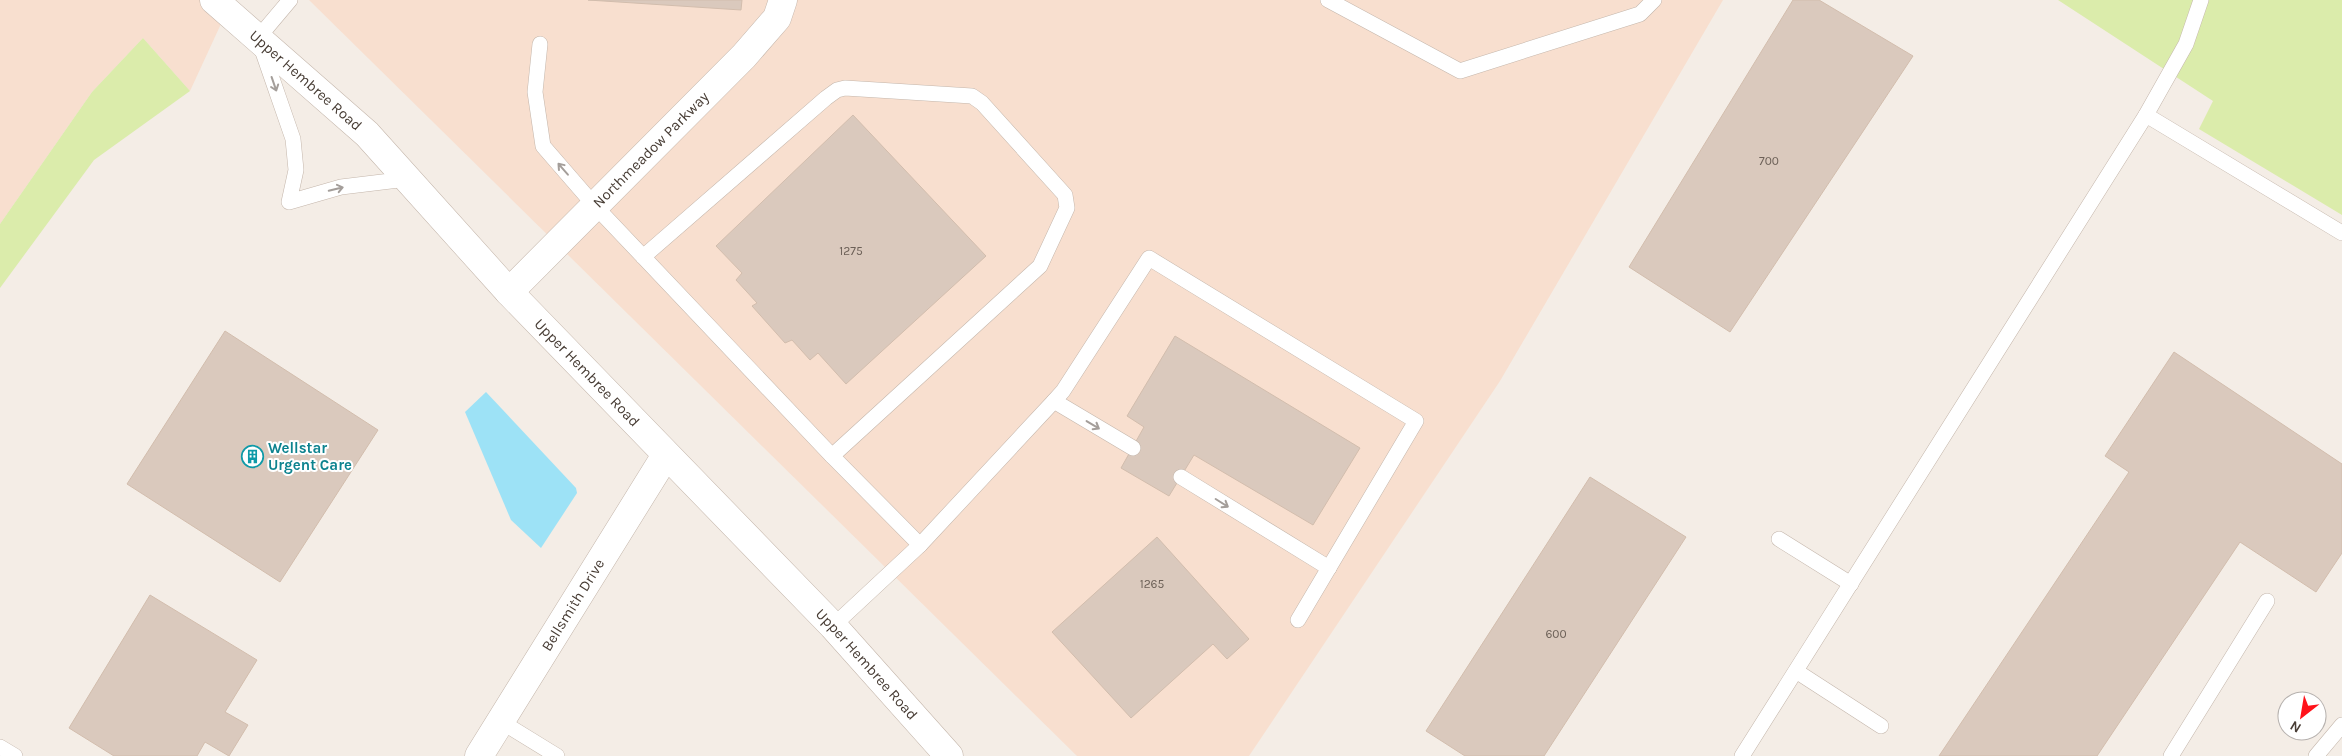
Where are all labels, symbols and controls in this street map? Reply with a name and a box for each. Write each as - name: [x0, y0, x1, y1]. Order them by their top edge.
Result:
- street label: Upper Hembree Road: [246, 26, 366, 134]
- one-way arrow: [270, 75, 279, 91]
- street label: Northmeadow Parkway: [589, 88, 713, 211]
- house number: 700: [1759, 154, 1779, 168]
- one-way arrow: [557, 163, 569, 176]
- one-way arrow: [328, 184, 344, 193]
- house number: 1275: [839, 244, 863, 258]
- street label: Upper Hembree Road: [531, 315, 644, 430]
- one-way arrow: [1086, 420, 1100, 430]
- place label: Wellstar Urgent Care: [268, 439, 352, 474]
- building icon: Wellstar Urgent Care: [240, 445, 264, 469]
- one-way arrow: [1215, 498, 1229, 508]
- street label: Bellsmith Drive: [538, 555, 608, 654]
- house number: 1265: [1140, 577, 1165, 591]
- street label: Upper Hembree Road: [812, 605, 921, 724]
- house number: 600: [1545, 627, 1567, 641]
- north arrow: [2277, 691, 2327, 741]
- text: N: [2287, 717, 2304, 737]

